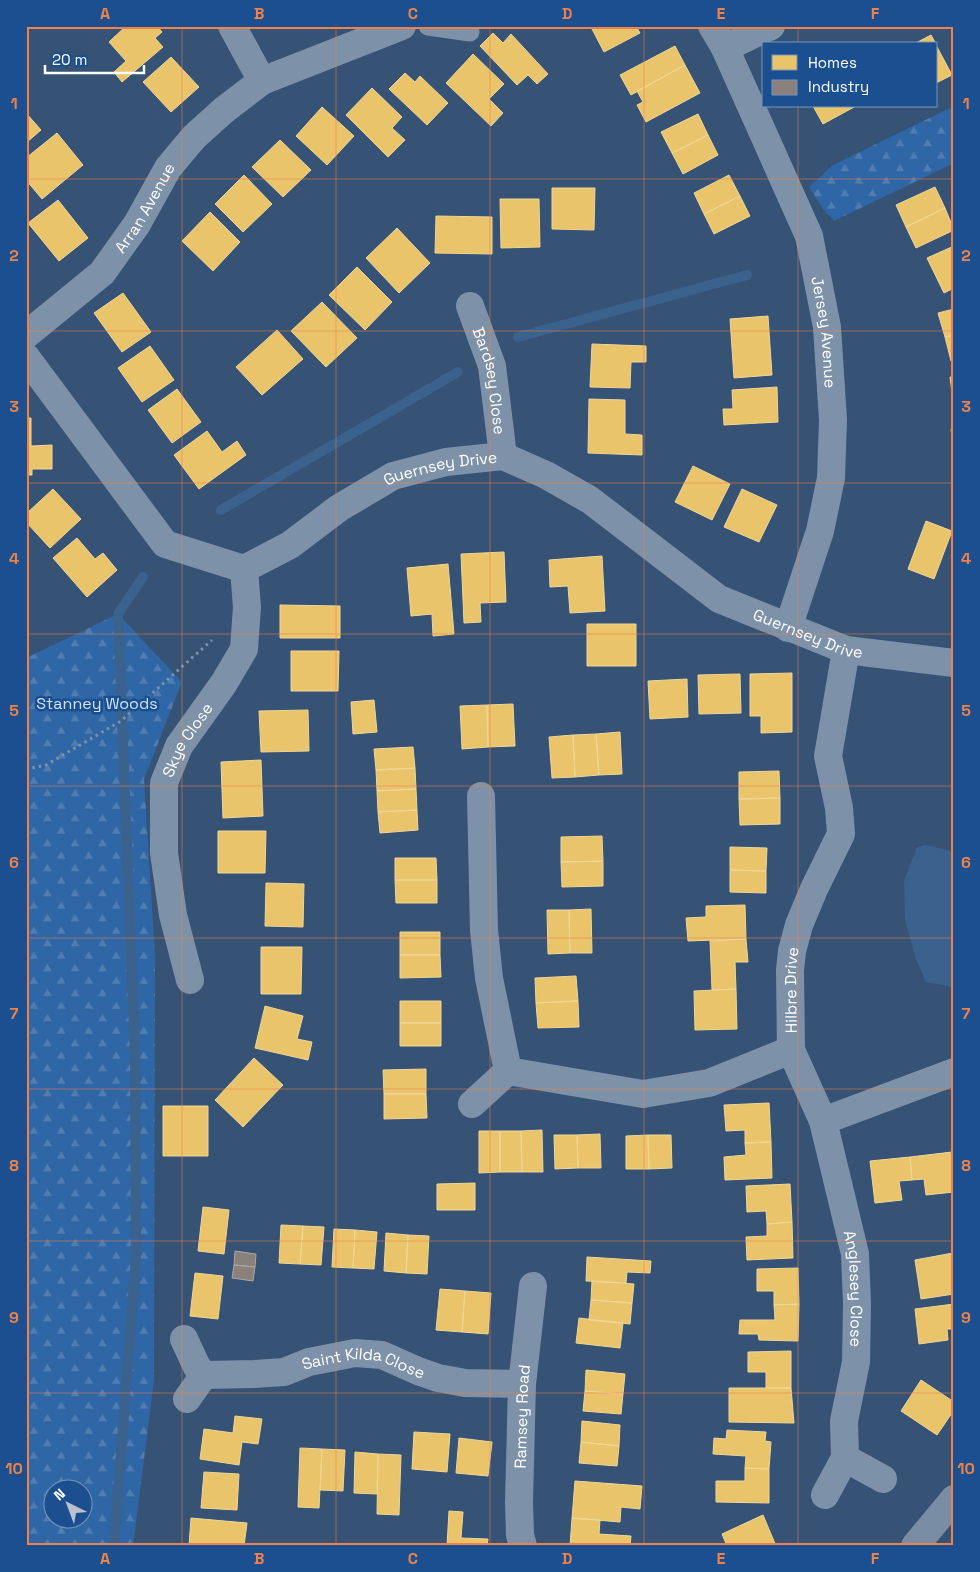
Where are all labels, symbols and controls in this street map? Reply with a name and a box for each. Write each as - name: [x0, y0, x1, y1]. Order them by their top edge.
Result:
- text: A: [100, 3, 110, 24]
- text: B: [254, 3, 264, 24]
- text: C: [408, 3, 418, 24]
- text: D: [562, 3, 572, 24]
- text: E: [717, 3, 726, 24]
- text: F: [871, 3, 880, 24]
- scale bar: [45, 42, 144, 74]
- legend: [762, 42, 938, 108]
- text: 20 m: [52, 50, 87, 69]
- text: Homes: [808, 53, 857, 72]
- text: Industry: [808, 77, 869, 96]
- text: 1: [10, 93, 18, 114]
- text: 1: [962, 93, 970, 114]
- street label: Arran Avenue: [109, 159, 179, 257]
- text: 2: [9, 245, 19, 266]
- text: 2: [961, 245, 971, 266]
- street label: Jersey Avenue: [807, 274, 841, 389]
- street label: Bardsey Close: [468, 324, 511, 436]
- text: 3: [9, 396, 19, 417]
- text: 3: [961, 396, 971, 417]
- street label: Guernsey Drive: [379, 446, 498, 490]
- text: 4: [9, 548, 19, 569]
- text: 4: [961, 548, 971, 569]
- street label: Guernsey Drive: [750, 603, 864, 662]
- park label: Stanney Woods: [36, 693, 158, 714]
- street label: Skye Close: [157, 698, 217, 780]
- text: 5: [9, 700, 19, 721]
- text: 5: [961, 700, 971, 721]
- text: 6: [9, 852, 19, 873]
- text: 6: [961, 852, 971, 873]
- street label: Hilbre Drive: [779, 946, 803, 1033]
- text: 7: [10, 1003, 19, 1024]
- text: 7: [962, 1003, 971, 1024]
- text: 8: [9, 1155, 19, 1176]
- text: 8: [961, 1155, 971, 1176]
- street label: Anglesey Close: [839, 1228, 868, 1347]
- text: 9: [9, 1307, 19, 1328]
- text: 9: [961, 1307, 971, 1328]
- street label: Saint Kilda Close: [298, 1343, 428, 1383]
- street label: Ramsey Road: [509, 1363, 535, 1469]
- text: 10: [5, 1458, 23, 1479]
- text: 10: [957, 1458, 975, 1479]
- north arrow: [42, 1480, 92, 1530]
- text: N: [50, 1485, 69, 1504]
- text: A: [100, 1548, 110, 1569]
- text: B: [254, 1548, 264, 1569]
- text: C: [408, 1548, 418, 1569]
- text: D: [562, 1548, 572, 1569]
- text: E: [717, 1548, 726, 1569]
- text: F: [871, 1548, 880, 1569]

